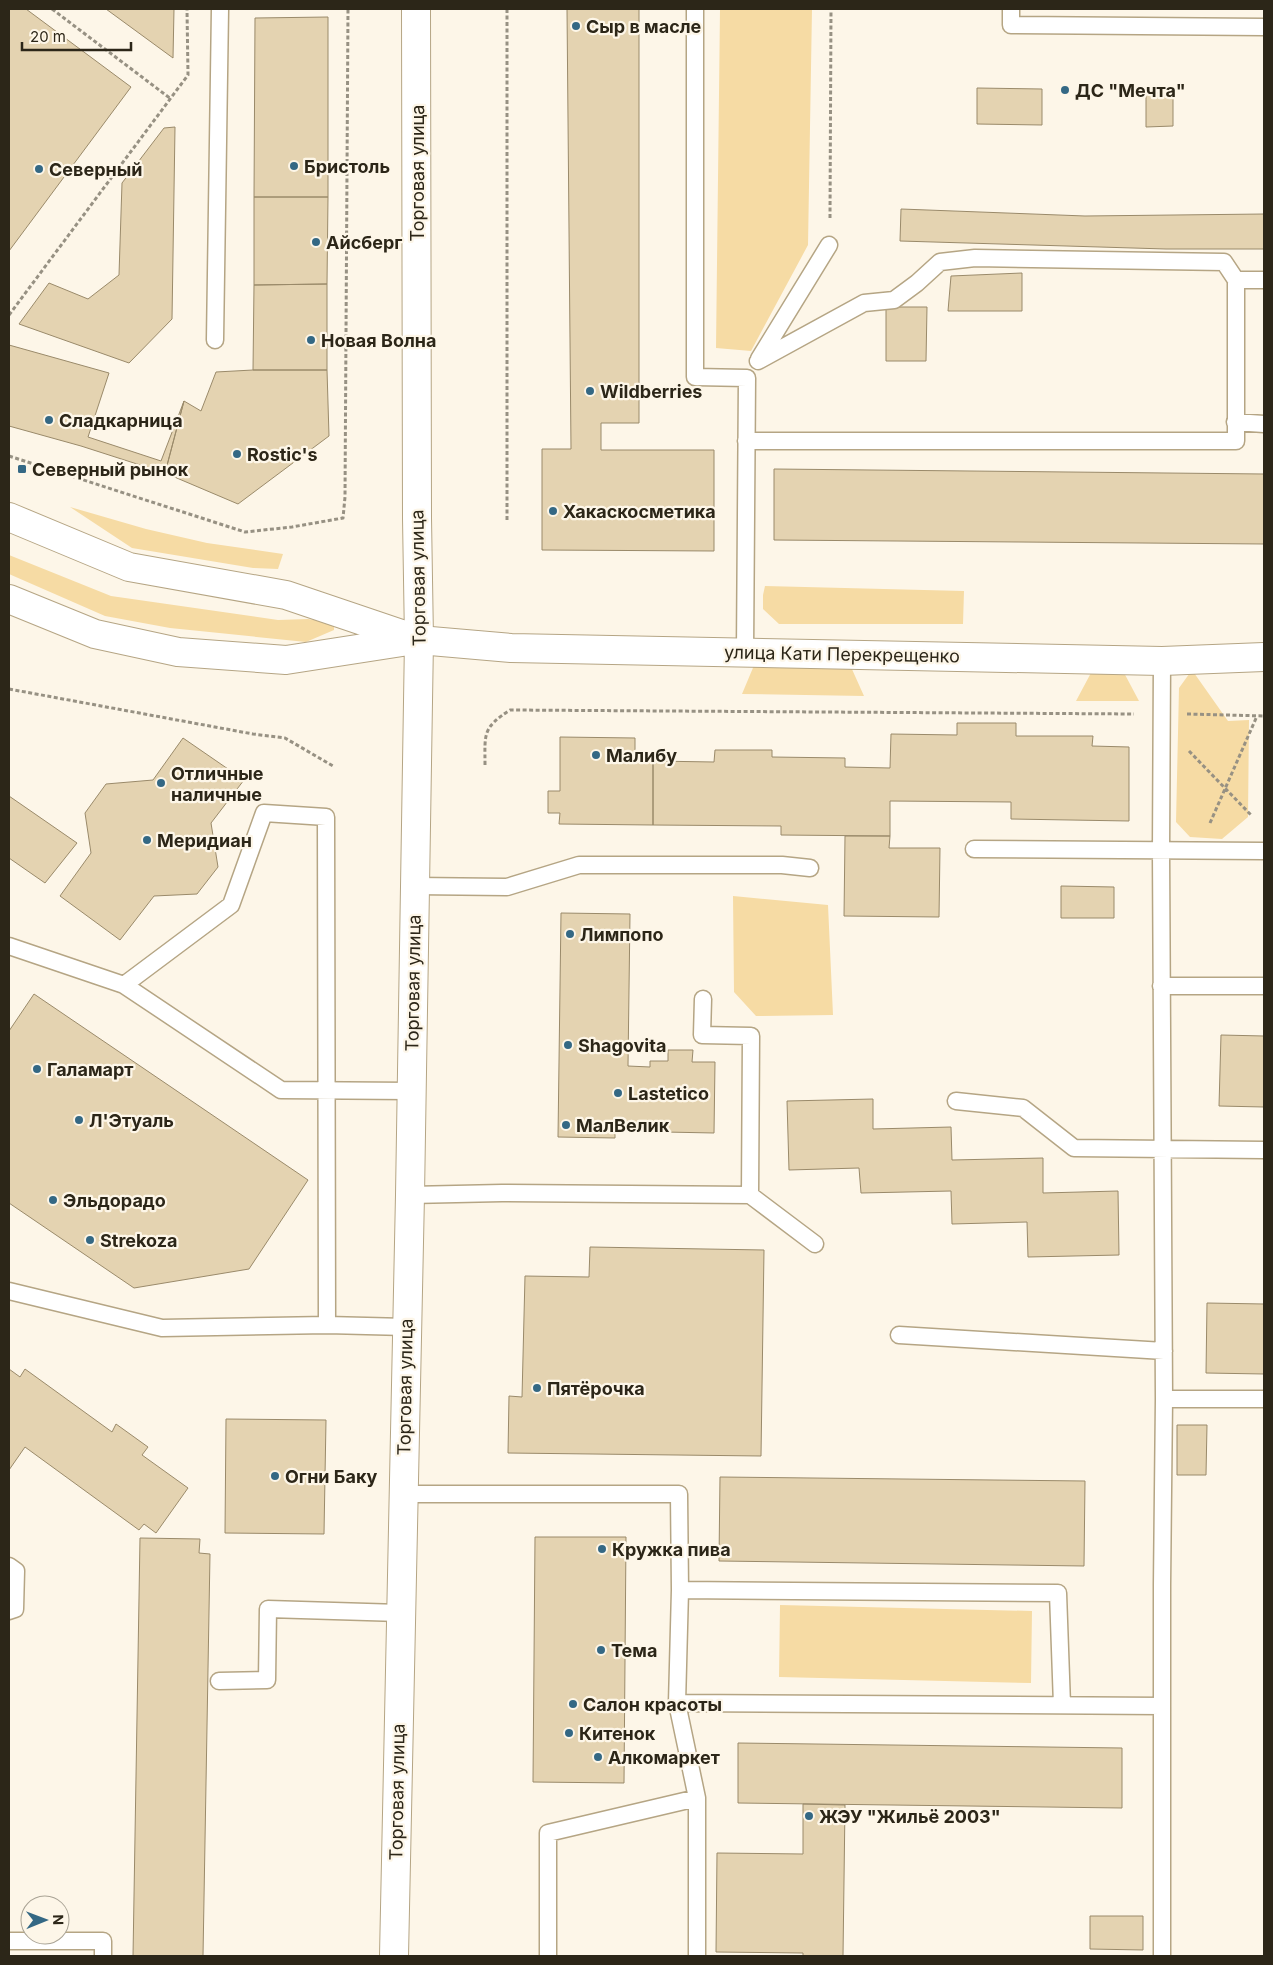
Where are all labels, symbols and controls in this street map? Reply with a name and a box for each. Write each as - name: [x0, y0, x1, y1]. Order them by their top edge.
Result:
- place label: Сыр в масле: [586, 16, 702, 37]
- scale bar: [22, 20, 131, 52]
- marker: Сыр в масле: [570, 20, 582, 32]
- text: 20 m: [30, 27, 66, 46]
- place label: ДС "Мечта": [1075, 80, 1186, 101]
- marker: ДС "Мечта": [1059, 84, 1071, 96]
- street label: Торговая улица: [407, 105, 428, 241]
- place label: Бристоль: [304, 156, 390, 177]
- place label: Северный: [49, 159, 142, 180]
- marker: Бристоль: [288, 160, 300, 172]
- marker: Северный: [33, 163, 45, 175]
- place label: Айсберг: [326, 232, 402, 253]
- marker: Айсберг: [310, 236, 322, 248]
- place label: Новая Волна: [321, 330, 436, 351]
- marker: Новая Волна: [305, 334, 317, 346]
- place label: Wildberries: [600, 381, 702, 402]
- marker: Wildberries: [584, 385, 596, 397]
- place label: Сладкарница: [59, 410, 183, 431]
- marker: Сладкарница: [43, 414, 55, 426]
- place label: Rostic's: [247, 444, 317, 465]
- marker: Rostic's: [231, 448, 243, 460]
- place label: Северный рынок: [32, 459, 189, 480]
- marker: Северный рынок: [16, 463, 28, 475]
- place label: Хакаскосметика: [563, 501, 716, 522]
- marker: Хакаскосметика: [547, 505, 559, 517]
- street label: Торговая улица: [406, 509, 430, 647]
- street label: улица Кати Перекрещенко: [724, 641, 960, 667]
- place label: Малибу: [606, 745, 677, 766]
- marker: Малибу: [590, 749, 602, 761]
- place label: Отличные наличные: [171, 763, 264, 805]
- marker: Отличные наличные: [155, 777, 167, 789]
- place label: Меридиан: [157, 830, 252, 851]
- marker: Меридиан: [141, 834, 153, 846]
- street label: Торговая улица: [401, 914, 425, 1052]
- place label: Лимпопо: [580, 924, 663, 945]
- marker: Лимпопо: [564, 928, 576, 940]
- place label: Shagovita: [578, 1035, 666, 1056]
- marker: Shagovita: [562, 1039, 574, 1051]
- place label: Галамарт: [47, 1059, 134, 1080]
- marker: Галамарт: [31, 1063, 43, 1075]
- place label: Lastetico: [628, 1083, 709, 1104]
- marker: Lastetico: [612, 1087, 624, 1099]
- place label: Л'Этуаль: [89, 1110, 174, 1131]
- marker: Л'Этуаль: [73, 1114, 85, 1126]
- place label: МалВелик: [576, 1115, 670, 1136]
- marker: МалВелик: [560, 1119, 572, 1131]
- place label: Эльдорадо: [63, 1190, 166, 1211]
- marker: Эльдорадо: [47, 1194, 59, 1206]
- place label: Strekoza: [100, 1230, 177, 1251]
- marker: Strekoza: [84, 1234, 96, 1246]
- street label: Торговая улица: [393, 1318, 417, 1456]
- place label: Пятёрочка: [547, 1378, 645, 1399]
- marker: Пятёрочка: [531, 1382, 543, 1394]
- place label: Огни Баку: [285, 1466, 378, 1487]
- marker: Огни Баку: [269, 1470, 281, 1482]
- place label: Кружка пива: [612, 1539, 731, 1560]
- marker: Кружка пива: [596, 1543, 608, 1555]
- place label: Тема: [611, 1640, 657, 1661]
- marker: Тема: [595, 1644, 607, 1656]
- place label: Салон красоты: [583, 1694, 722, 1715]
- marker: Салон красоты: [567, 1698, 579, 1710]
- street label: Торговая улица: [385, 1723, 409, 1861]
- place label: Китенок: [579, 1723, 656, 1744]
- marker: Китенок: [563, 1727, 575, 1739]
- place label: Алкомаркет: [608, 1747, 720, 1768]
- marker: Алкомаркет: [592, 1751, 604, 1763]
- place label: ЖЭУ "Жильё 2003": [819, 1806, 1001, 1827]
- marker: ЖЭУ "Жильё 2003": [803, 1810, 815, 1822]
- north arrow: [20, 1895, 70, 1945]
- text: N: [50, 1914, 67, 1925]

